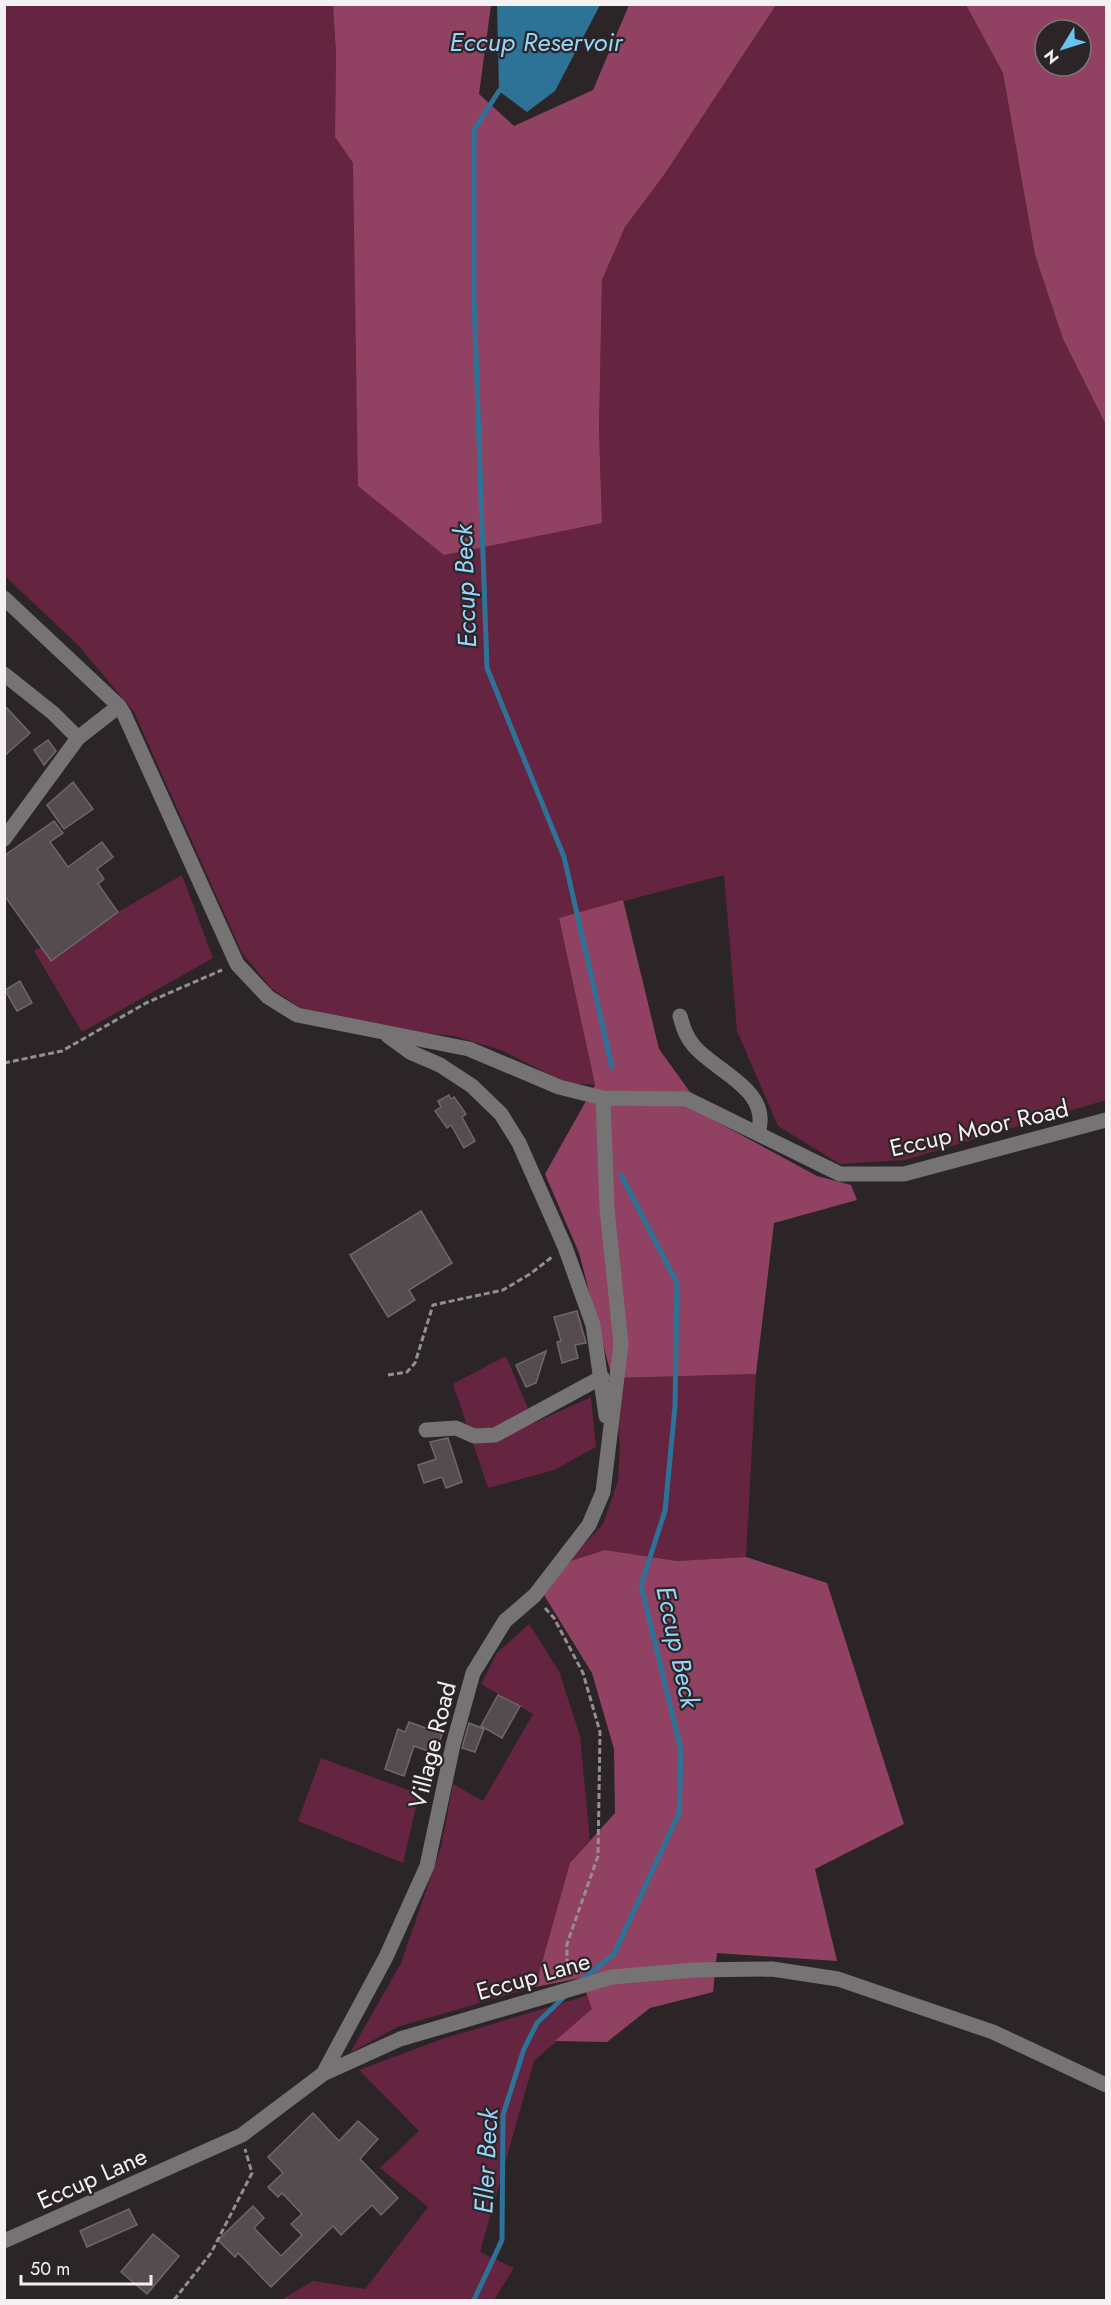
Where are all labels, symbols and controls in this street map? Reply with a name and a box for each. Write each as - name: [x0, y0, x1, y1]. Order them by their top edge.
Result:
- north arrow: [1033, 18, 1093, 78]
- water label: Eccup Reservoir: [450, 23, 624, 61]
- text: N: [1039, 45, 1065, 69]
- water label: Eccup Beck: [444, 522, 486, 648]
- street label: Eccup Moor Road: [886, 1090, 1072, 1166]
- water label: Eccup Beck: [647, 1583, 710, 1713]
- street label: Village Road: [399, 1678, 465, 1812]
- street label: Eccup Lane: [472, 1943, 594, 2009]
- water label: Eller Beck: [464, 2106, 508, 2215]
- street label: Eccup Lane: [31, 2138, 153, 2218]
- scale bar: [21, 2248, 152, 2286]
- text: 50 m: [30, 2256, 70, 2282]

